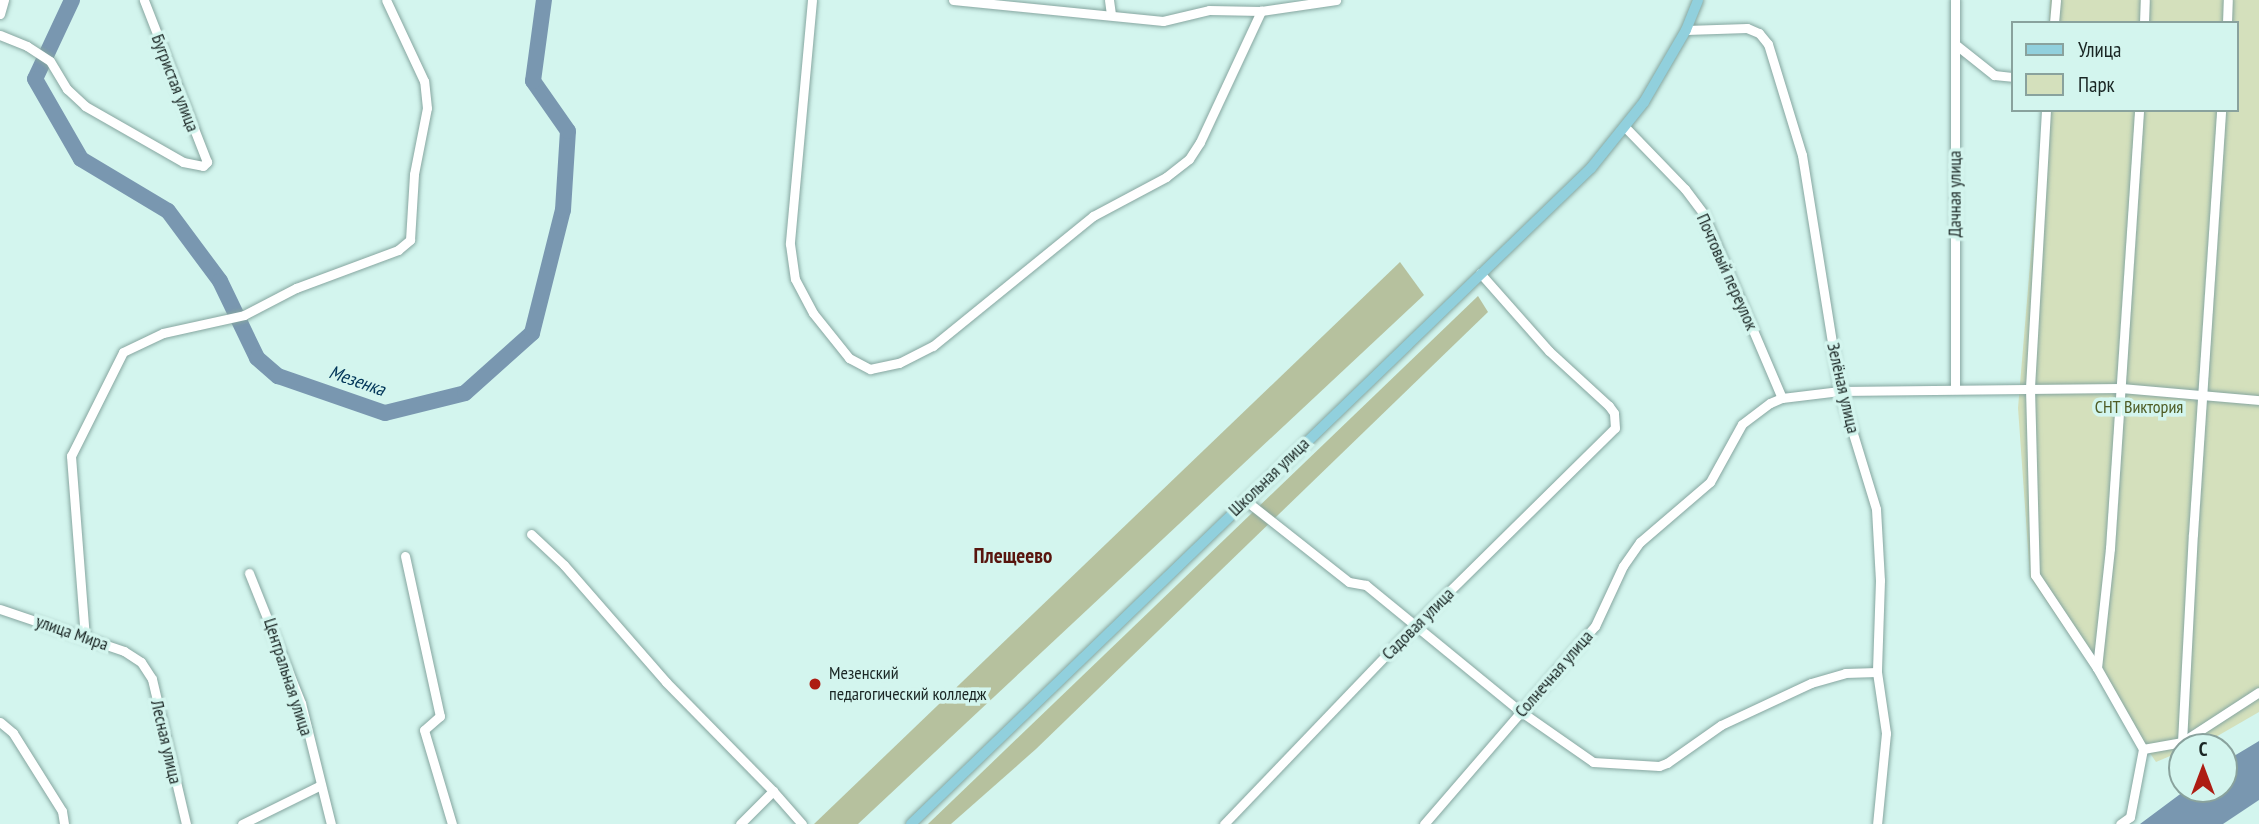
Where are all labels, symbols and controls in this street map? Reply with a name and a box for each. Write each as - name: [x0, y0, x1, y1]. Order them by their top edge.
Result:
- legend: [2010, 21, 2238, 112]
- street label: Бугристая улица: [147, 31, 203, 135]
- text: Улица: [2078, 36, 2121, 63]
- text: Парк: [2078, 71, 2115, 98]
- street label: Дачная улица: [1944, 151, 1966, 237]
- street label: Почтовый переулок: [1692, 210, 1762, 334]
- street label: Зелёная улица: [1822, 341, 1864, 435]
- water label: Мезенка: [326, 361, 388, 401]
- park label: СНТ Виктория: [2094, 396, 2184, 418]
- street label: Школьная улица: [1224, 433, 1314, 521]
- district label: Плещеево: [974, 543, 1052, 569]
- street label: Садовая улица: [1377, 583, 1459, 665]
- street label: улица Мира: [33, 611, 111, 655]
- street label: Центральная улица: [259, 615, 317, 739]
- street label: Солнечная улица: [1510, 626, 1598, 722]
- place label: Мезенский педагогический колледж: [829, 663, 986, 706]
- marker: Мезенский педагогический колледж: [807, 676, 823, 692]
- street label: Лесная улица: [146, 698, 186, 786]
- north arrow: [2168, 733, 2238, 803]
- text: С: [2199, 737, 2207, 761]

